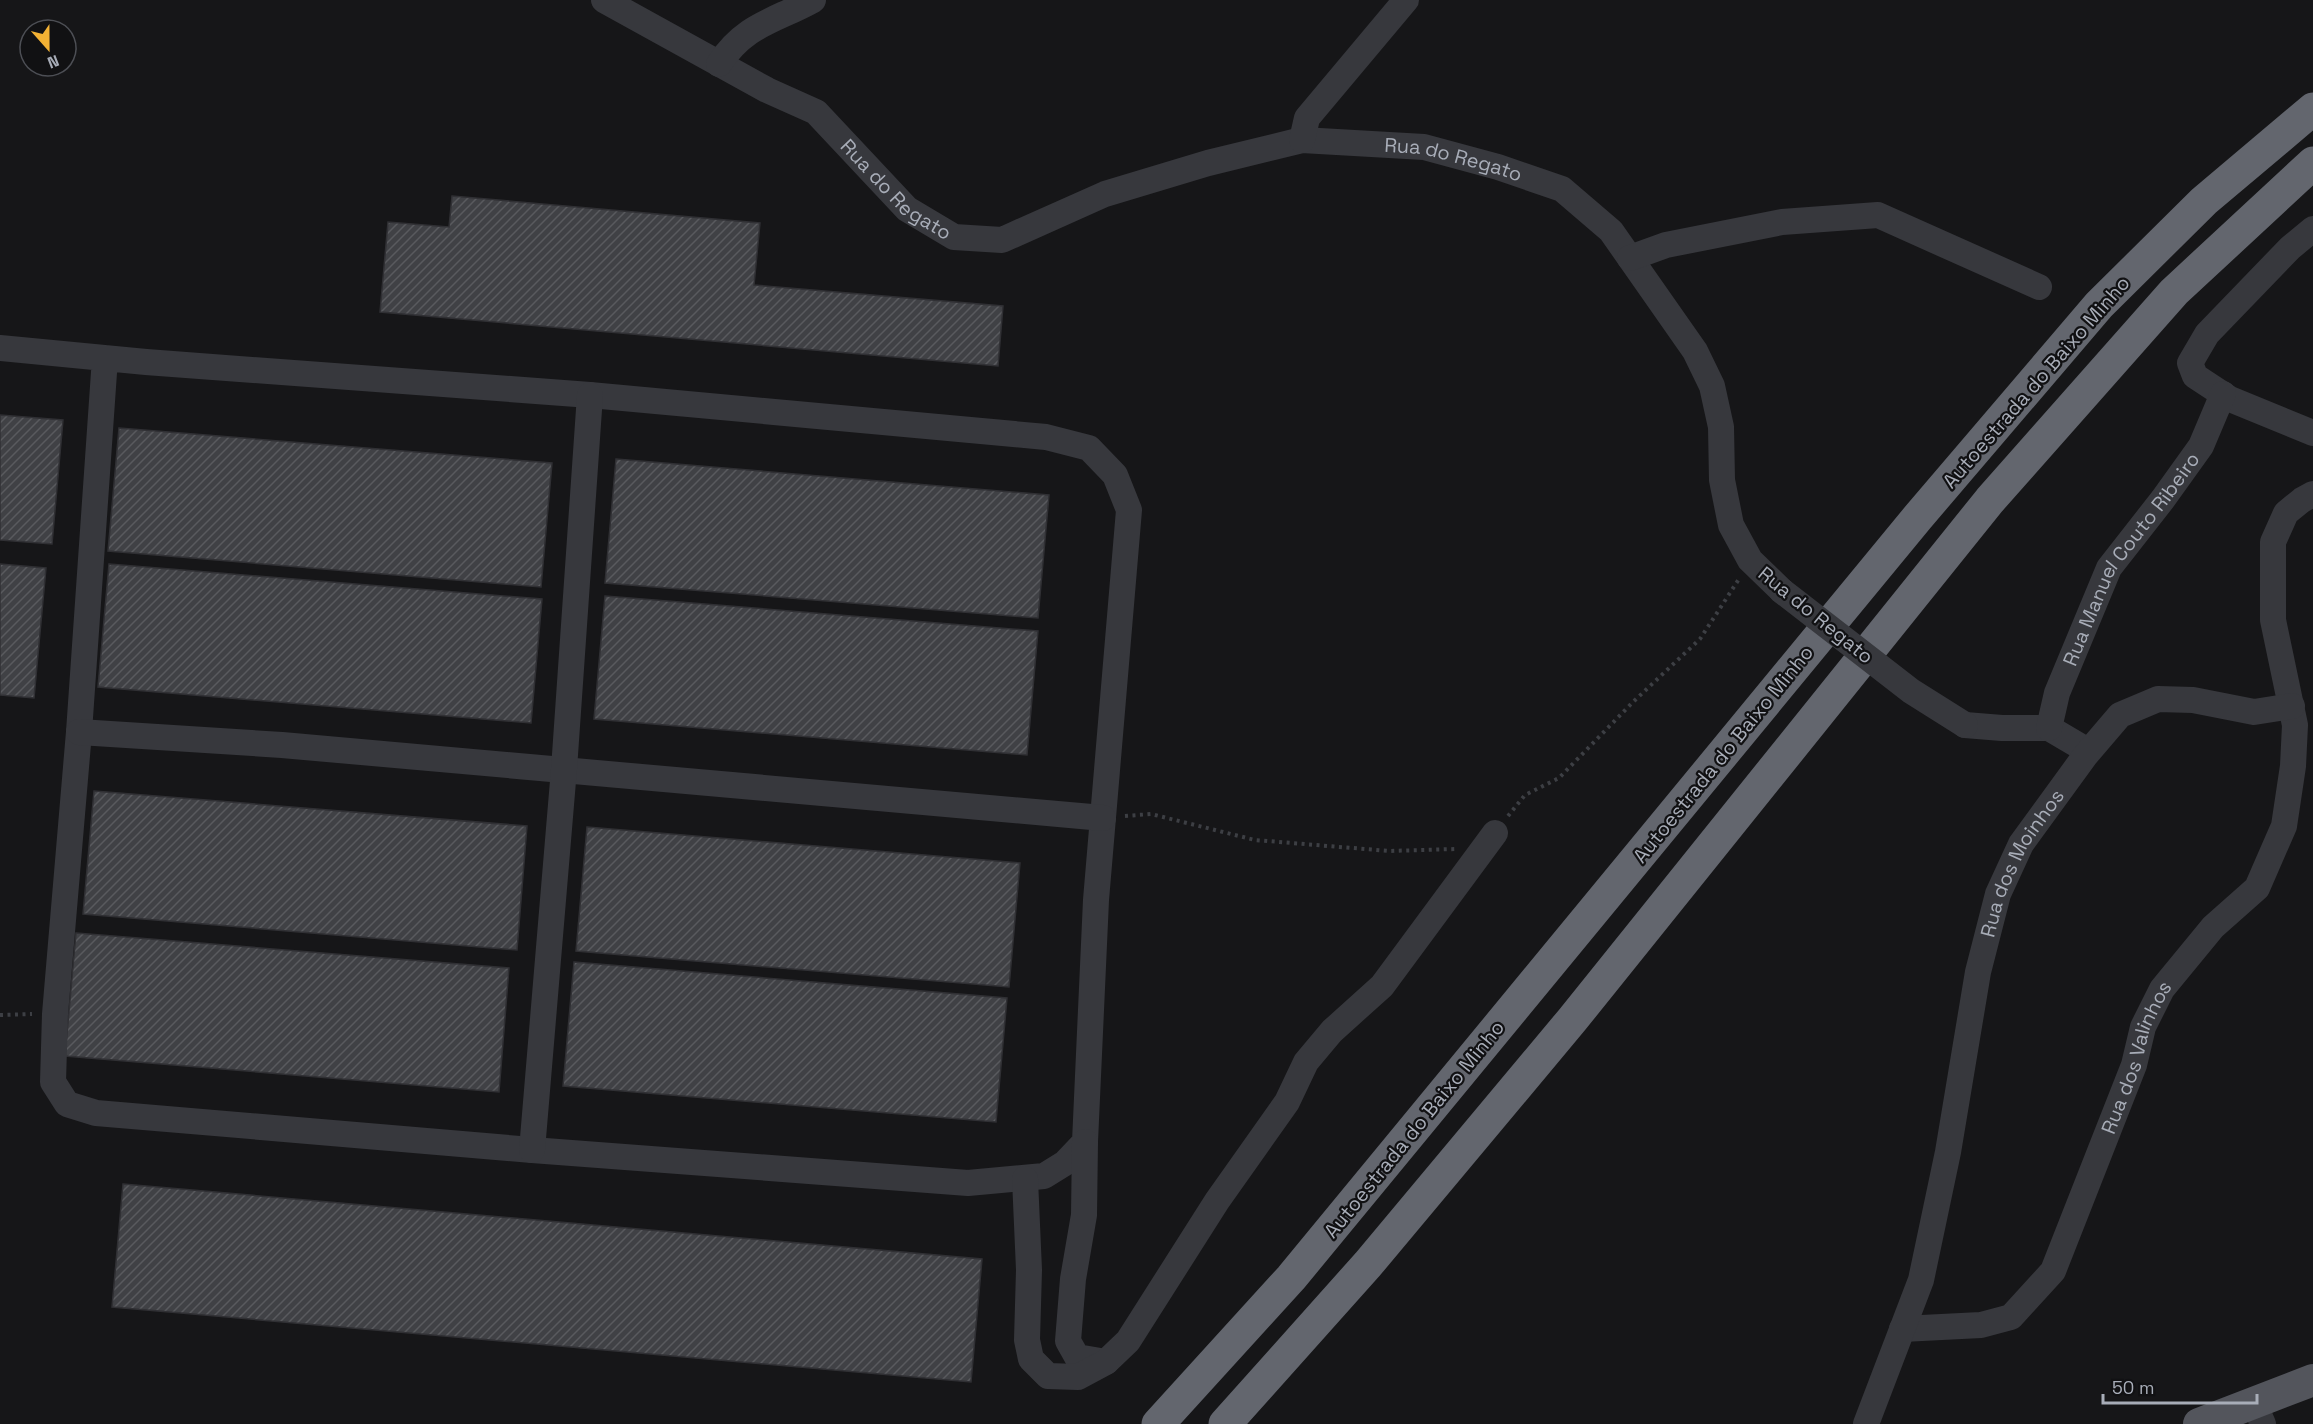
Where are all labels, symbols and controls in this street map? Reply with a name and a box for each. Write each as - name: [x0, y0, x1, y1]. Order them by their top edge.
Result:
- north arrow: [18, 18, 78, 78]
- text: N: [44, 50, 62, 73]
- street label: Rua do Regato: [1384, 132, 1526, 187]
- street label: Rua do Regato: [835, 133, 956, 246]
- street label: Autoestrada do Baixo Minho: [1937, 270, 2135, 494]
- street label: Rua Manuel Couto Ribeiro: [2057, 447, 2205, 670]
- street label: Rua do Regato: [1753, 560, 1879, 670]
- street label: Autoestrada do Baixo Minho: [1627, 640, 1819, 868]
- street label: Rua dos Moinhos: [1974, 784, 2070, 940]
- street label: Rua dos Valinhos: [2095, 975, 2177, 1138]
- street label: Autoestrada do Baixo Minho: [1318, 1015, 1510, 1243]
- scale bar: [2103, 1367, 2258, 1405]
- text: 50 m: [2112, 1376, 2154, 1399]

